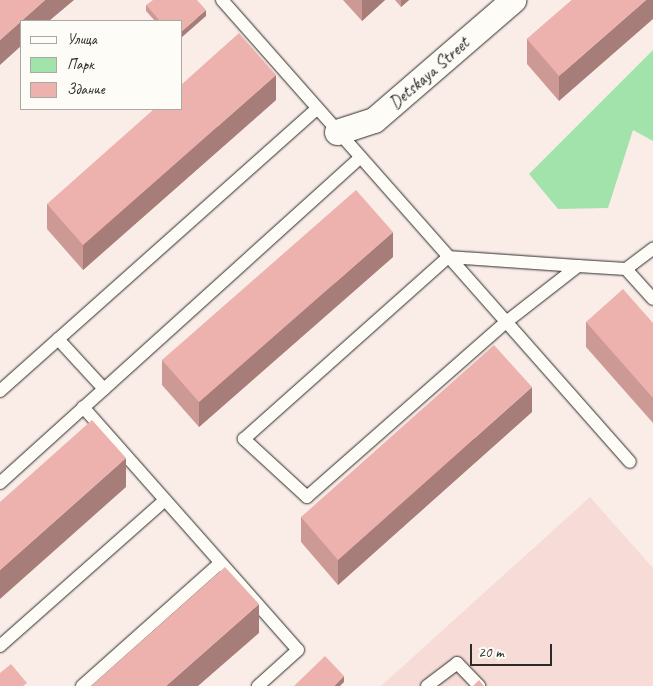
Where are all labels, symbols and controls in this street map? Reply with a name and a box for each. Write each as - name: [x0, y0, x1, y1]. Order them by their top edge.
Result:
- legend: [20, 20, 182, 110]
- text: Улица: [67, 30, 97, 49]
- street label: Detskaya Street: [384, 32, 474, 114]
- text: Парк: [67, 55, 94, 74]
- text: Здание: [67, 80, 105, 99]
- scale bar: [473, 634, 556, 666]
- text: 20 m: [478, 643, 504, 662]

